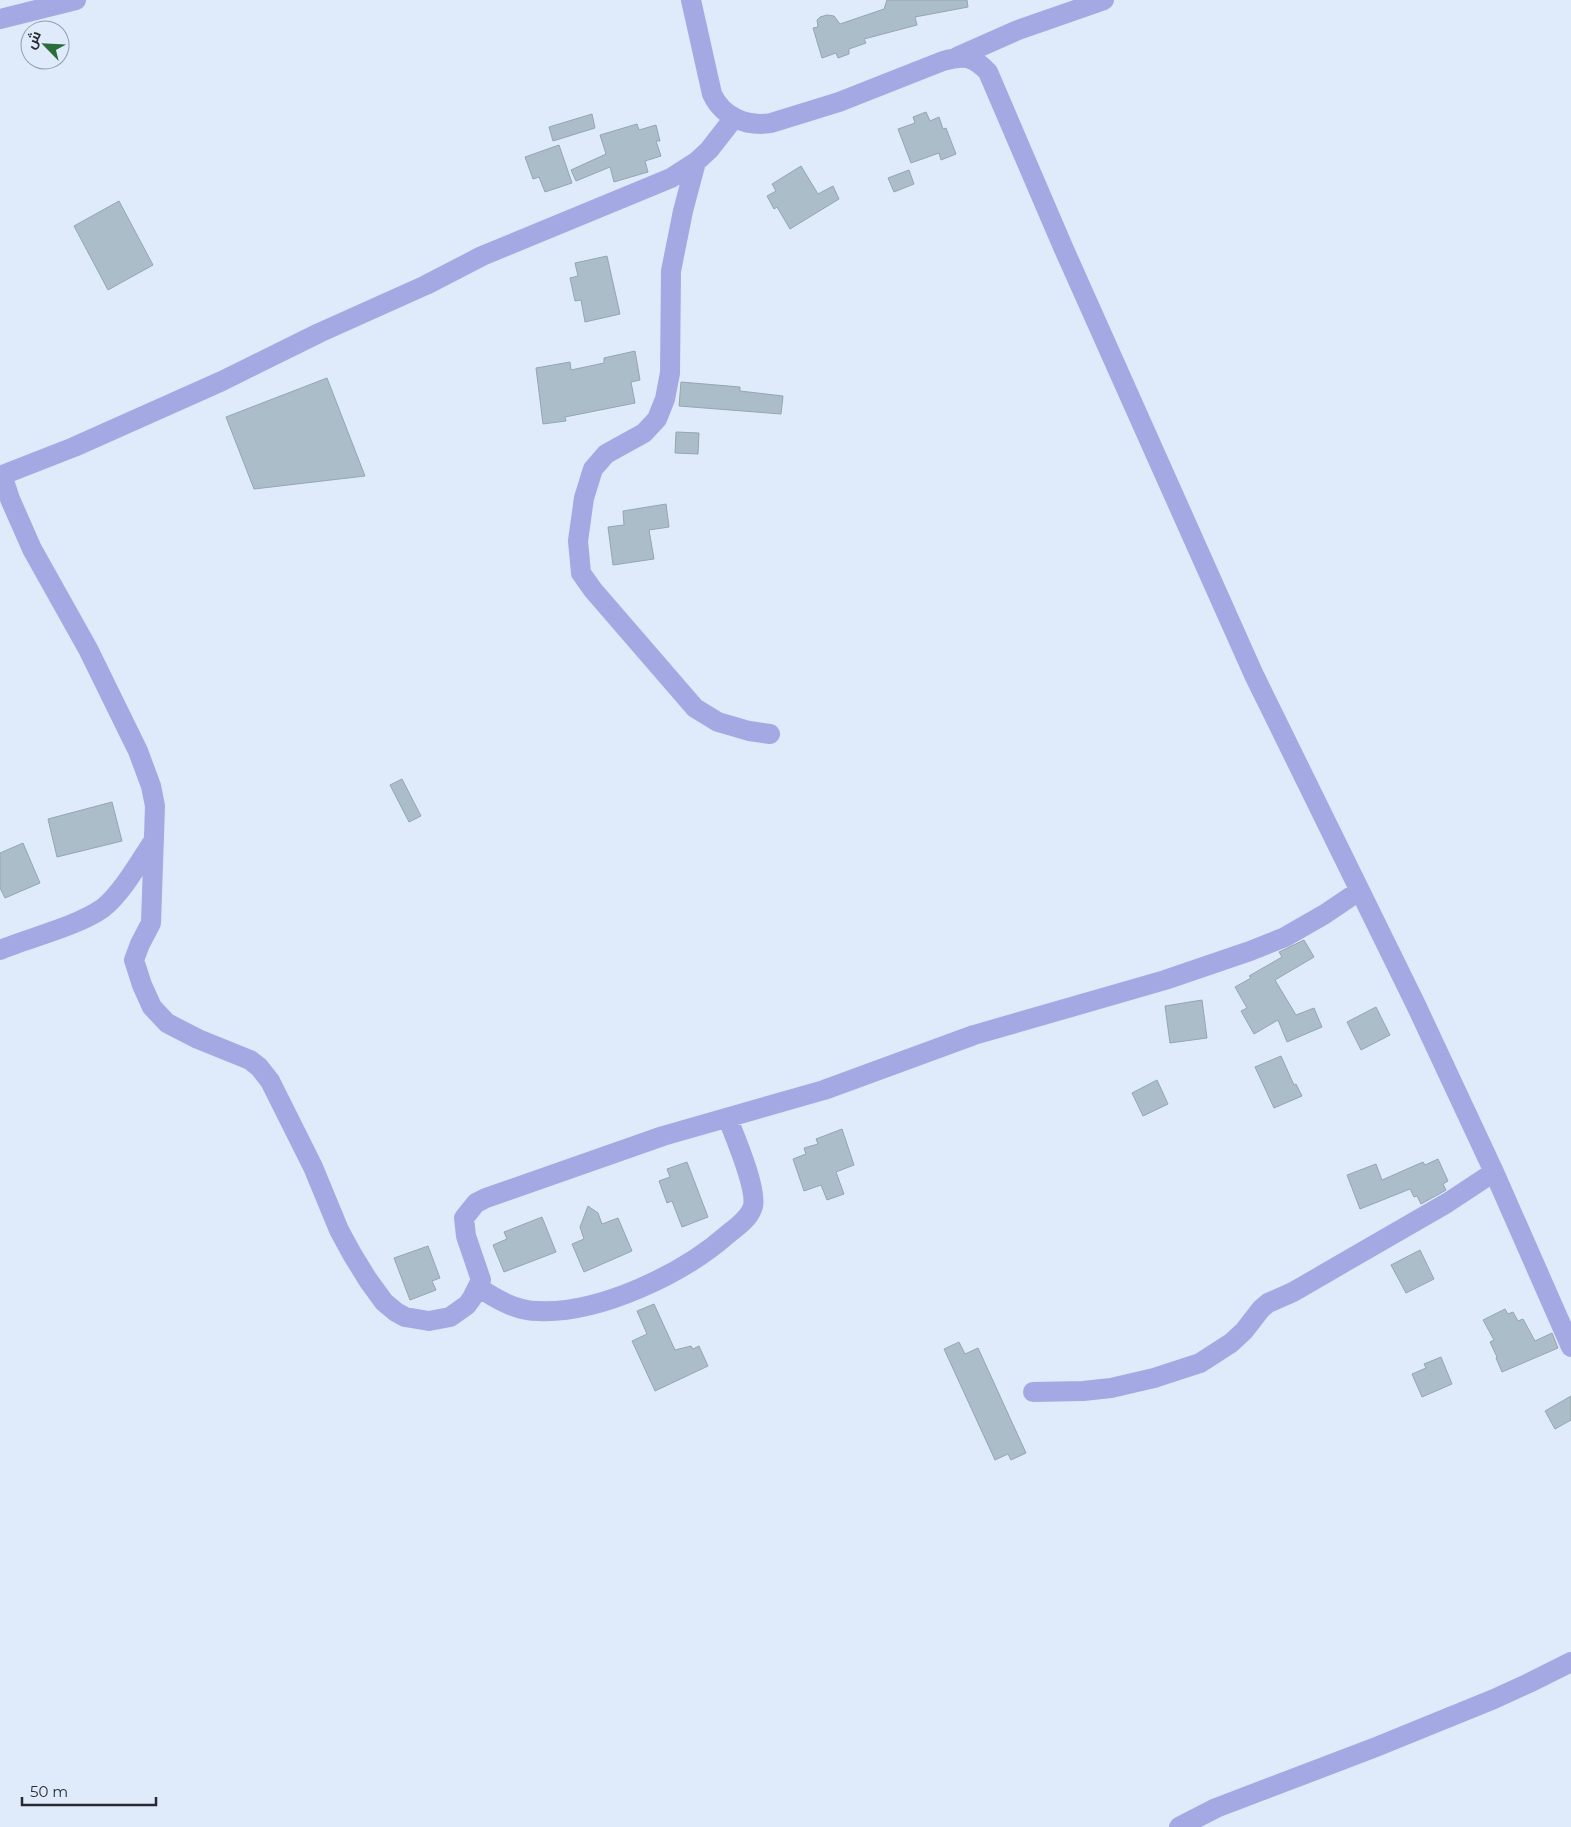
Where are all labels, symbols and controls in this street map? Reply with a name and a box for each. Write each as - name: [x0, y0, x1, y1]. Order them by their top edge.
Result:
- north arrow: [20, 20, 70, 70]
- text: ش: [21, 28, 45, 52]
- scale bar: [22, 1774, 156, 1806]
- text: 50 m: [30, 1782, 68, 1801]

